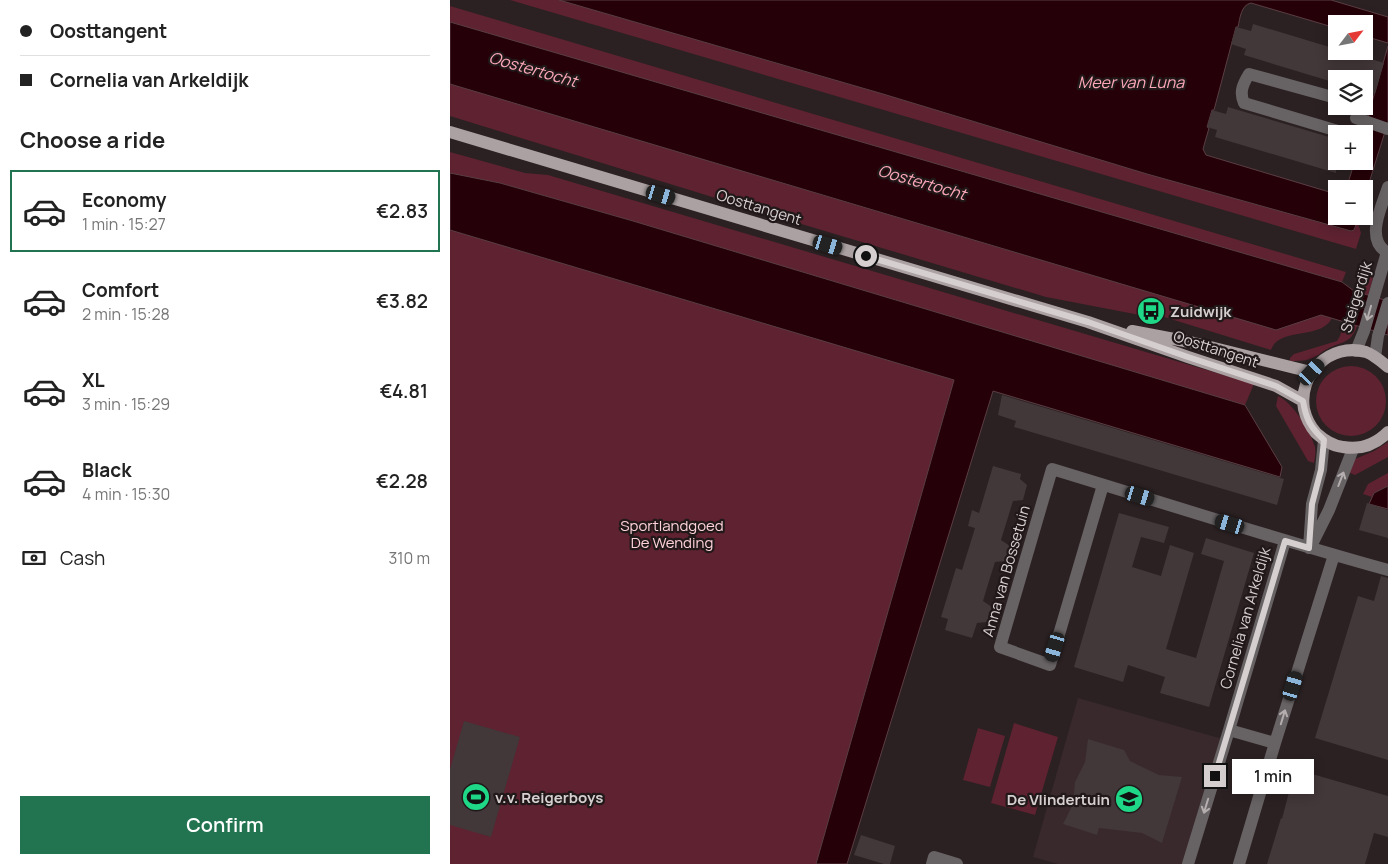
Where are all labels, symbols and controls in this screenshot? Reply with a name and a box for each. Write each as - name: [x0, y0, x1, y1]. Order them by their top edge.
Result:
- north arrow: [1328, 15, 1372, 60]
- map controls: [1328, 15, 1373, 225]
- text: Oosttangent: [50, 18, 167, 44]
- water label: Oostertocht: [486, 46, 581, 93]
- text: Cornelia van Arkeldijk: [50, 67, 248, 93]
- button: layers: [1328, 70, 1373, 115]
- water label: Meer van Luna: [1078, 71, 1185, 93]
- text: Choose a ride: [20, 125, 165, 155]
- button: +: [1328, 125, 1373, 170]
- water label: Oostertocht: [875, 159, 970, 206]
- button: −: [1328, 180, 1373, 225]
- car: [644, 183, 677, 207]
- street label: Oosttangent: [714, 184, 804, 230]
- text: Economy: [82, 187, 166, 213]
- icon: car: [22, 189, 67, 234]
- text: €2.83: [376, 198, 428, 224]
- text: 1 min · 15:27: [82, 213, 166, 235]
- car: [811, 233, 844, 257]
- route start: [855, 245, 877, 267]
- street label: Steigerdijk: [1335, 258, 1377, 335]
- text: Comfort: [82, 277, 159, 303]
- icon: car: [22, 279, 67, 324]
- text: €3.82: [376, 288, 428, 314]
- bus stop icon: Zuidwijk: [1136, 296, 1166, 326]
- place label: Zuidwijk: [1170, 301, 1232, 322]
- text: 2 min · 15:28: [82, 303, 170, 325]
- one-way arrow: [1364, 304, 1374, 320]
- street label: Oosttangent: [1171, 325, 1261, 373]
- car: [1296, 356, 1327, 388]
- text: XL: [82, 367, 105, 393]
- icon: car: [22, 369, 67, 414]
- text: €4.81: [380, 378, 428, 404]
- text: 3 min · 15:29: [82, 393, 170, 415]
- text: Black: [82, 457, 131, 483]
- icon: car: [22, 459, 67, 504]
- text: €2.28: [376, 468, 428, 494]
- one-way arrow: [1337, 472, 1346, 488]
- text: 4 min · 15:30: [82, 483, 170, 505]
- car: [1123, 484, 1156, 508]
- street label: Anna van Bossetuin: [977, 503, 1035, 639]
- car: [1213, 512, 1246, 536]
- park label: Sportlandgoed De Wending: [620, 515, 724, 553]
- icon: cash: [20, 544, 48, 572]
- street label: Cornelia van Arkeldijk: [1215, 544, 1275, 691]
- text: Cash: [60, 545, 105, 571]
- text: 310 m: [388, 547, 430, 569]
- car: [1043, 630, 1066, 664]
- car: [1281, 669, 1304, 703]
- one-way arrow: [1279, 709, 1289, 725]
- callout: 1 min: [1232, 758, 1315, 794]
- route end: [1204, 765, 1226, 787]
- text: 1 min: [1254, 765, 1292, 787]
- sports icon: v.v. Reigerboys: [461, 782, 491, 812]
- school or university icon: De Vlindertuin: [1114, 784, 1144, 814]
- place label: v.v. Reigerboys: [495, 787, 603, 808]
- place label: De Vlindertuin: [1007, 789, 1110, 810]
- button: Confirm: [20, 796, 430, 854]
- one-way arrow: [1200, 797, 1210, 813]

